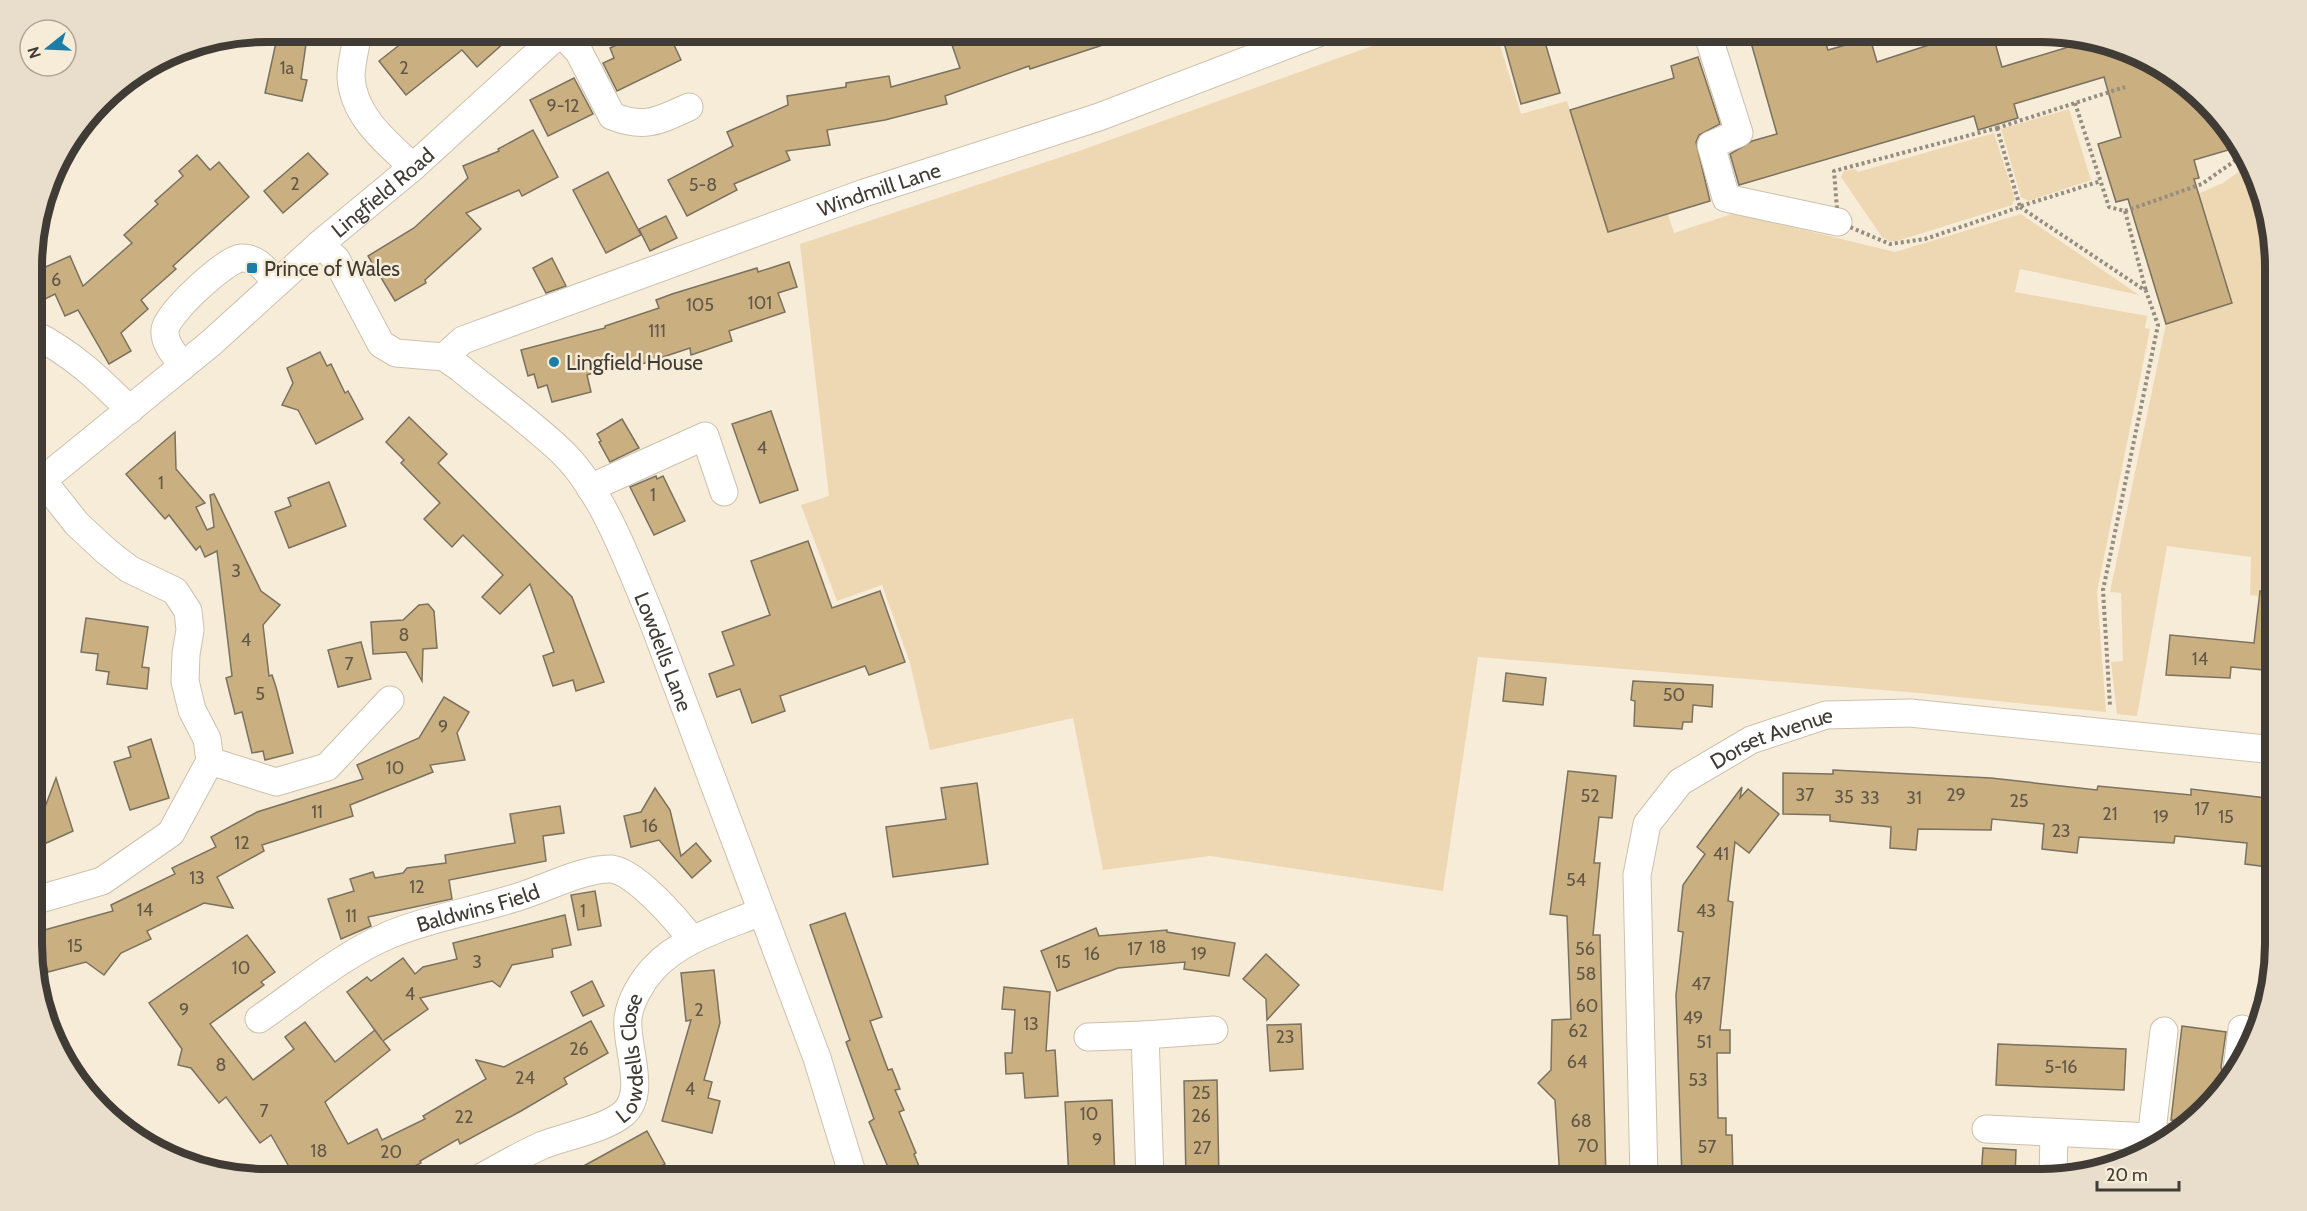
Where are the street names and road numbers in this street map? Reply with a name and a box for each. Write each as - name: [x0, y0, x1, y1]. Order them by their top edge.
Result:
- street label: Lingfield Road: [326, 142, 439, 242]
- street label: Windmill Lane: [814, 157, 944, 222]
- street label: Lowdells Lane: [630, 588, 698, 715]
- street label: Dorset Avenue: [1705, 702, 1833, 774]
- street label: Baldwins Field: [413, 878, 543, 937]
- street label: Lowdells Close: [610, 989, 648, 1128]

